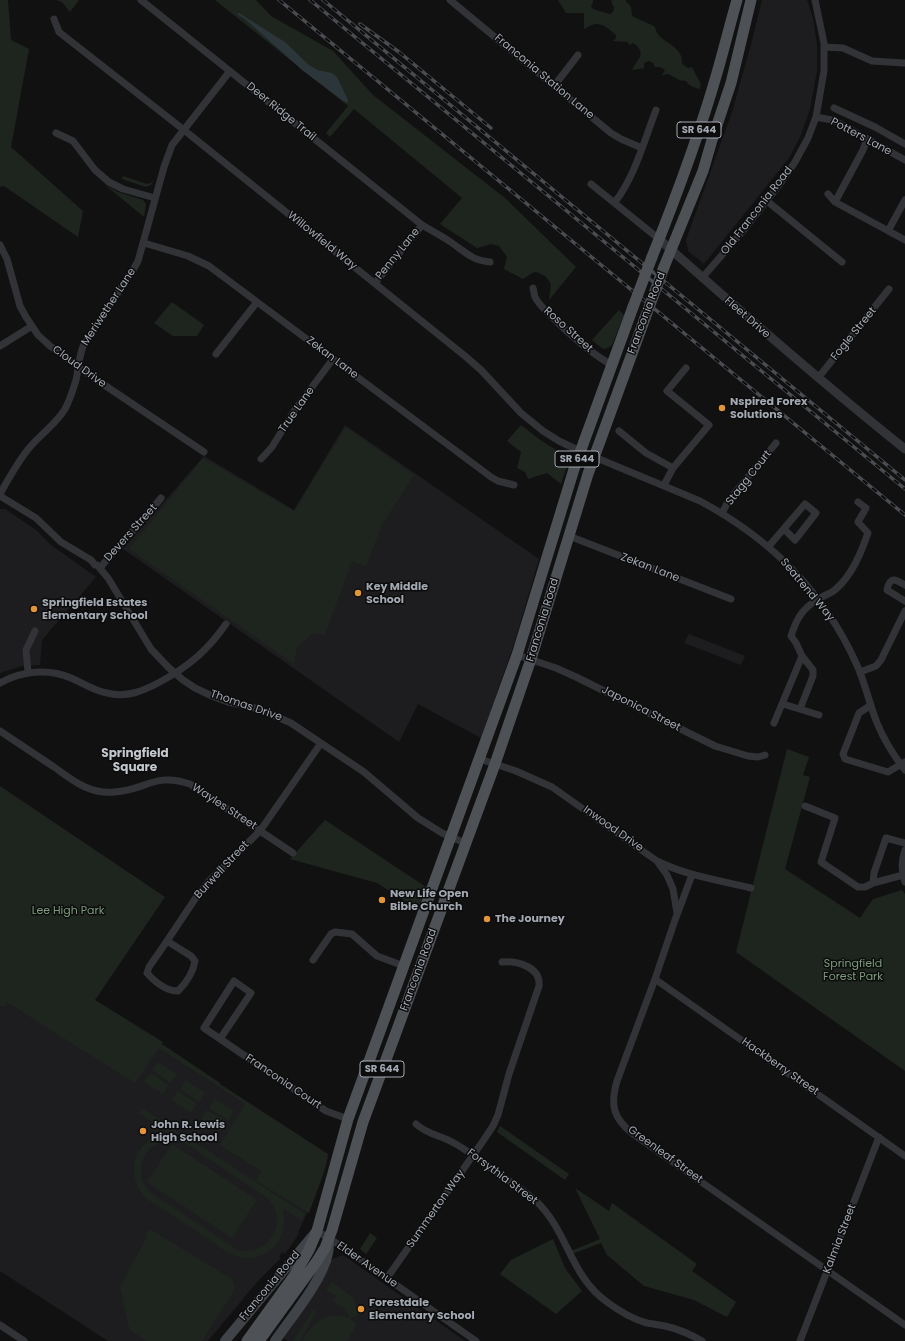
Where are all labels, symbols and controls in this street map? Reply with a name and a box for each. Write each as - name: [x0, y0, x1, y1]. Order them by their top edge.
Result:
- street label: Franconia Station Lane: [492, 32, 596, 122]
- street label: Deer Ridge Trail: [244, 80, 318, 144]
- street label: Potters Lane: [828, 115, 894, 159]
- road number: SR 644: [677, 122, 721, 138]
- street label: Old Franconia Road: [718, 164, 796, 258]
- street label: Willowfield Way: [285, 209, 359, 273]
- street label: Penny Lane: [373, 226, 423, 282]
- street label: Meriwether Lane: [79, 266, 139, 348]
- street label: Franconia Road: [625, 270, 669, 356]
- street label: Fleet Drive: [721, 295, 773, 341]
- street label: Roso Street: [541, 304, 595, 356]
- street label: Fogle Street: [829, 305, 879, 363]
- street label: Zekan Lane: [303, 334, 361, 382]
- street label: Cloud Drive: [50, 343, 108, 391]
- street label: True Lane: [276, 385, 318, 435]
- place label: Nspired Forex Solutions: [730, 395, 807, 421]
- marker: Nspired Forex Solutions: [717, 403, 727, 413]
- street label: Stagg Court: [723, 448, 775, 508]
- road number: SR 644: [555, 451, 599, 467]
- street label: Devers Street: [102, 502, 160, 564]
- street label: Zekan Lane: [619, 551, 681, 585]
- street label: Seatrend Way: [777, 556, 837, 624]
- street label: Franconia Road: [524, 577, 562, 663]
- place label: Key Middle School: [366, 580, 428, 606]
- marker: Key Middle School: [353, 588, 363, 598]
- place label: Springfield Estates Elementary School: [42, 596, 148, 622]
- marker: Springfield Estates Elementary School: [29, 604, 39, 614]
- street label: Japonica Street: [599, 683, 683, 735]
- street label: Thomas Drive: [208, 688, 284, 724]
- district label: Springfield Square: [101, 747, 169, 775]
- street label: Wayles Street: [189, 781, 259, 833]
- street label: Inwood Drive: [580, 803, 646, 855]
- street label: Burwell Street: [192, 838, 252, 902]
- place label: New Life Open Bible Church: [390, 887, 469, 913]
- marker: New Life Open Bible Church: [377, 895, 387, 905]
- park label: Lee High Park: [32, 904, 104, 918]
- place label: The Journey: [495, 912, 565, 926]
- marker: The Journey: [482, 914, 492, 924]
- street label: Franconia Road: [398, 927, 440, 1013]
- park label: Springfield Forest Park: [823, 957, 883, 983]
- street label: Hackberry Street: [739, 1035, 821, 1099]
- street label: Franconia Court: [243, 1052, 323, 1112]
- road number: SR 644: [360, 1061, 404, 1077]
- place label: John R. Lewis High School: [151, 1118, 225, 1144]
- street label: Greenleaf Street: [625, 1123, 705, 1187]
- marker: John R. Lewis High School: [138, 1126, 148, 1136]
- street label: Forsythia Street: [464, 1146, 540, 1208]
- street label: Summerton Way: [404, 1167, 468, 1251]
- street label: Kalmia Street: [821, 1202, 859, 1276]
- street label: Elder Avenue: [334, 1239, 400, 1291]
- street label: Franconia Road: [237, 1249, 303, 1323]
- place label: Forestdale Elementary School: [369, 1296, 475, 1322]
- marker: Forestdale Elementary School: [356, 1304, 366, 1314]

